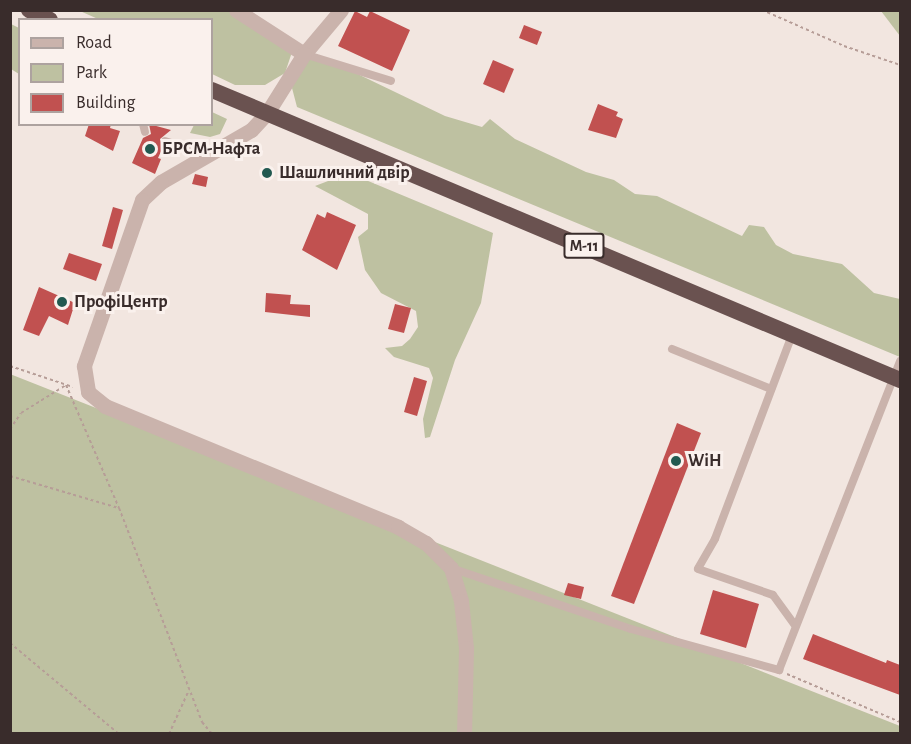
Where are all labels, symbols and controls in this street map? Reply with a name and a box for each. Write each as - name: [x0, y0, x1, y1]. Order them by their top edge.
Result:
- legend: [18, 18, 213, 126]
- text: Road: [76, 34, 112, 52]
- text: Park: [76, 64, 107, 82]
- text: Building: [76, 94, 135, 112]
- place label: БРСМ-Нафта: [162, 138, 260, 160]
- marker: БРСМ-Нафта: [143, 142, 157, 156]
- place label: Шашличний двір: [279, 162, 410, 184]
- marker: Шашличний двір: [260, 166, 274, 180]
- road number: М-11: [563, 233, 605, 259]
- place label: ПрофіЦентр: [74, 291, 168, 313]
- marker: ПрофіЦентр: [55, 295, 69, 309]
- place label: WiH: [688, 450, 721, 472]
- marker: WiH: [669, 454, 683, 468]

